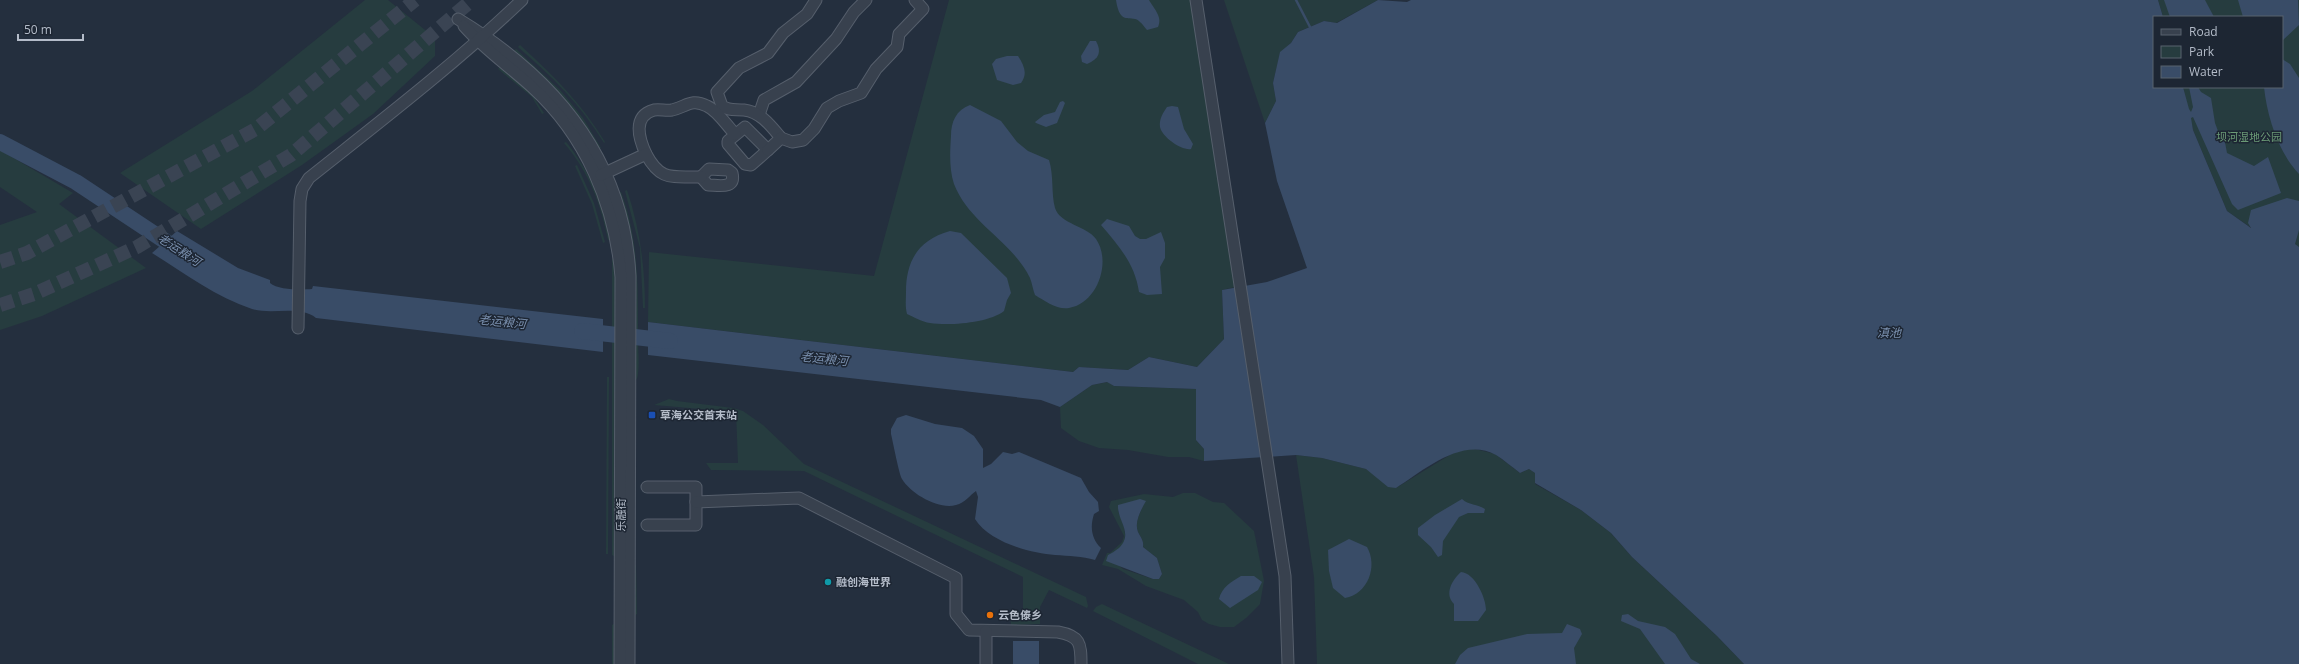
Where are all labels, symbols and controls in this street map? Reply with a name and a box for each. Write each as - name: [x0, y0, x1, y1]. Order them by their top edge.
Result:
- scale bar: [18, 16, 83, 42]
- legend: [2153, 16, 2283, 88]
- text: 50 m: [24, 21, 52, 38]
- text: Road: [2189, 23, 2218, 40]
- text: Park: [2189, 43, 2215, 60]
- text: Water: [2189, 63, 2223, 80]
- park label: 坝河湿地公园: [2216, 129, 2282, 144]
- water label: 老运粮河: [155, 229, 206, 271]
- water label: 老运粮河: [477, 311, 529, 333]
- water label: 滇池: [1877, 324, 1902, 341]
- water label: 老运粮河: [799, 348, 851, 370]
- place label: 草海公交首末站: [660, 407, 737, 422]
- marker: 草海公交首末站: [647, 410, 657, 420]
- street label: 乐融街: [613, 499, 628, 532]
- place label: 融创海世界: [836, 574, 891, 589]
- marker: 融创海世界: [823, 577, 833, 587]
- place label: 云色傣乡: [998, 607, 1042, 622]
- marker: 云色傣乡: [985, 610, 995, 620]

